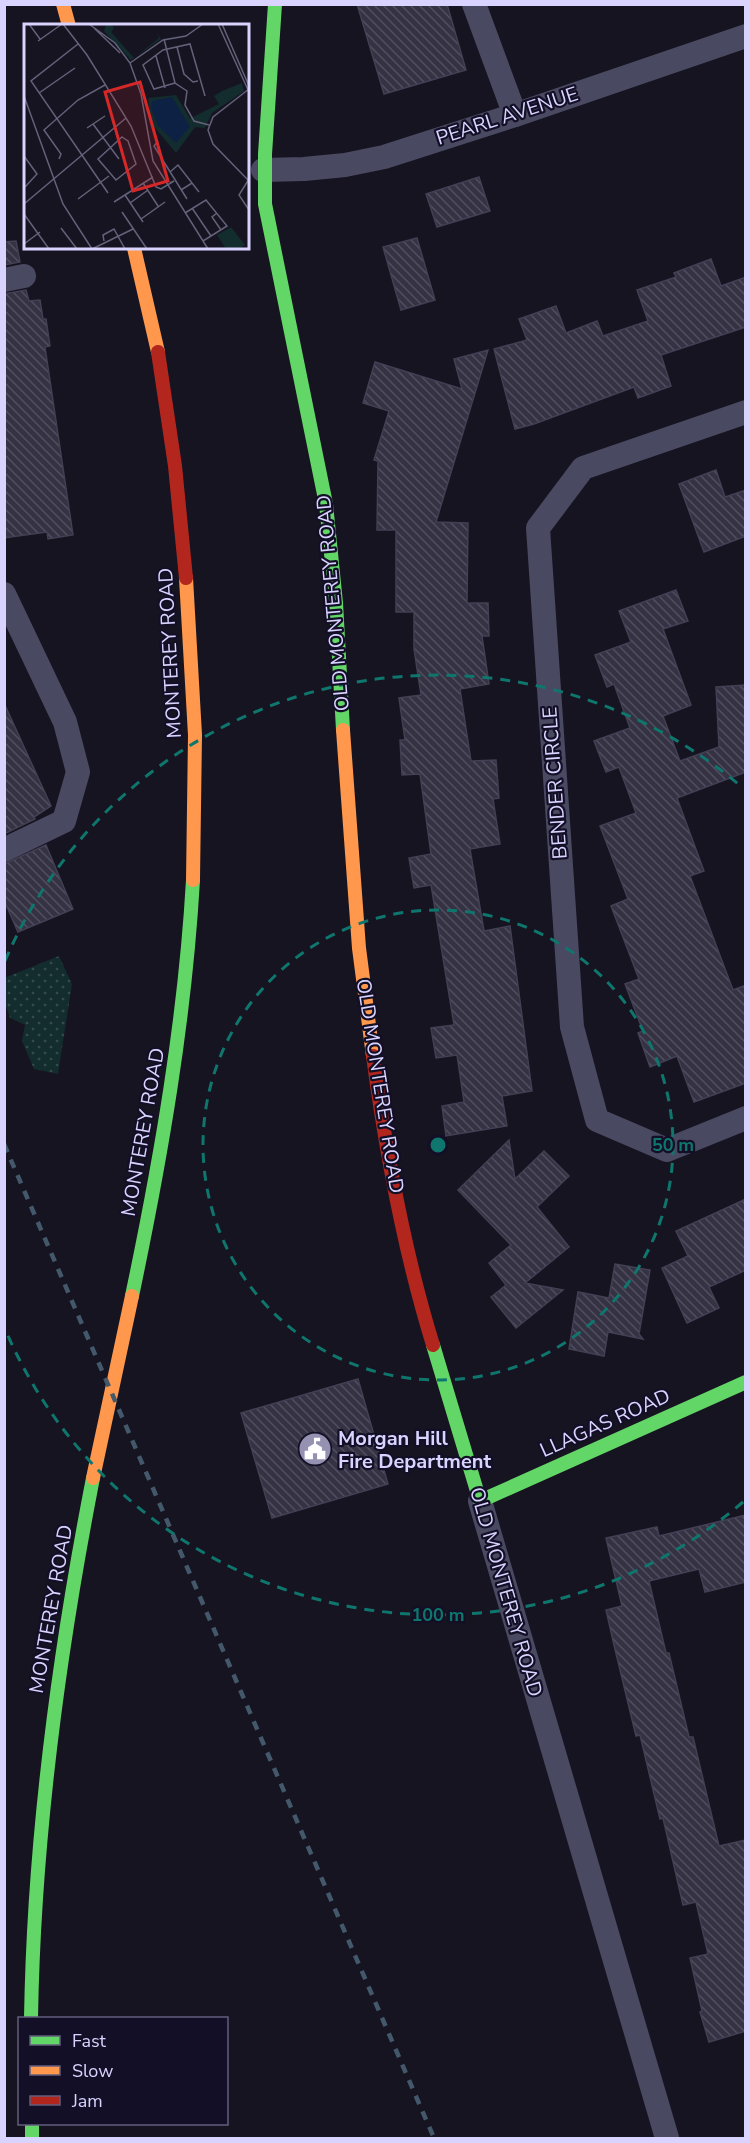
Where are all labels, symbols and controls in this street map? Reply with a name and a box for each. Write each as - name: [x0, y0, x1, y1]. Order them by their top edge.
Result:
- inset map: [24, 24, 249, 249]
- street label: PEARL AVENUE: [432, 80, 582, 152]
- street label: OLD MONTEREY ROAD: [310, 494, 356, 712]
- street label: MONTEREY ROAD: [152, 567, 188, 739]
- street label: BENDER CIRCLE: [536, 706, 574, 860]
- street label: OLD MONTEREY ROAD: [350, 977, 410, 1195]
- street label: MONTEREY ROAD: [115, 1046, 171, 1218]
- text: 50 m: [652, 1133, 694, 1157]
- centre of rings: [428, 1135, 448, 1155]
- street label: LLAGAS ROAD: [536, 1382, 674, 1464]
- place label: Morgan Hill Fire Department: [338, 1425, 491, 1475]
- public building icon: Morgan Hill Fire Department: [297, 1431, 333, 1467]
- street label: OLD MONTEREY ROAD: [463, 1484, 549, 1700]
- street label: MONTEREY ROAD: [23, 1523, 79, 1695]
- text: 100 m: [411, 1603, 465, 1627]
- legend: [18, 2017, 228, 2125]
- text: Fast: [72, 2029, 107, 2053]
- text: Slow: [72, 2059, 113, 2083]
- text: Jam: [71, 2089, 103, 2113]

